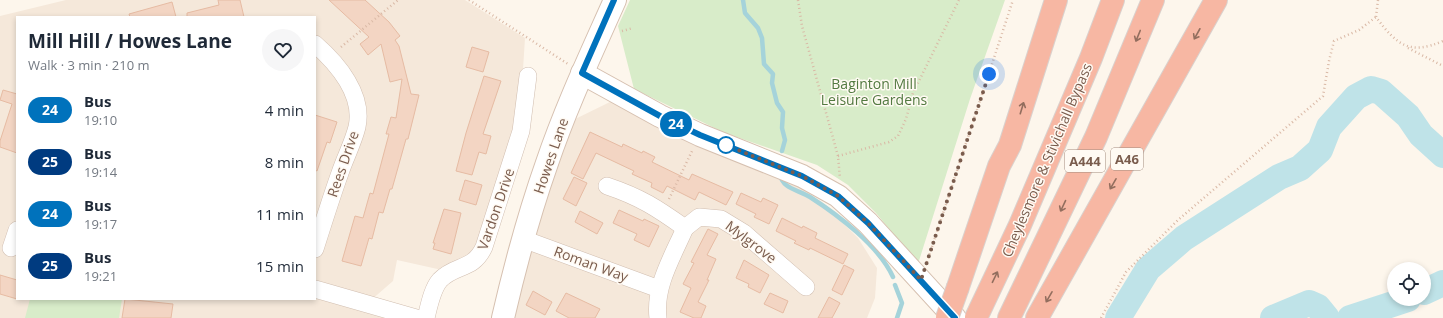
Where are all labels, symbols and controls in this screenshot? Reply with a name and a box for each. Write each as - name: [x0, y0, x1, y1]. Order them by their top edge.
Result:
- text: Mill Hill / Howes Lane: [28, 28, 232, 54]
- one-way arrow: [1193, 28, 1201, 40]
- button: heart: [262, 29, 304, 71]
- one-way arrow: [1134, 30, 1142, 42]
- text: Walk · 3 min · 210 m: [28, 56, 150, 74]
- street label: Cheylesmore & Stivichall Bypass: [997, 60, 1096, 260]
- your location: [979, 64, 999, 84]
- park label: Baginton Mill Leisure Gardens: [821, 74, 928, 109]
- text: Bus: [84, 91, 111, 111]
- text: 24: [42, 100, 58, 119]
- text: 4 min: [265, 100, 304, 120]
- one-way arrow: [1019, 101, 1026, 114]
- text: 19:10: [84, 111, 117, 129]
- line badge: 24: [658, 111, 694, 137]
- text: 24: [668, 114, 684, 133]
- street label: Howes Lane: [529, 115, 572, 196]
- street label: Rees Drive: [322, 128, 363, 200]
- unlabelled marker: [717, 136, 735, 154]
- text: Bus: [84, 143, 111, 163]
- road number: A46: [1111, 148, 1143, 170]
- road number: A444: [1065, 150, 1105, 172]
- text: 25: [42, 152, 58, 171]
- text: 8 min: [265, 152, 304, 172]
- text: 19:14: [84, 163, 117, 181]
- street label: Vardon Drive: [473, 165, 518, 252]
- one-way arrow: [1109, 178, 1117, 190]
- text: Bus: [84, 195, 111, 215]
- one-way arrow: [1059, 200, 1066, 212]
- text: 24: [42, 204, 58, 223]
- text: 11 min: [256, 204, 304, 224]
- text: 19:17: [84, 215, 117, 233]
- street label: Mylgrove: [722, 216, 781, 267]
- street label: Roman Way: [551, 241, 632, 286]
- text: Bus: [84, 247, 111, 267]
- text: 25: [42, 256, 58, 275]
- text: 15 min: [256, 256, 304, 276]
- map controls: [1387, 262, 1431, 306]
- button: locate: [1387, 262, 1431, 306]
- text: 19:21: [84, 267, 117, 285]
- one-way arrow: [992, 272, 999, 284]
- one-way arrow: [1044, 291, 1052, 303]

